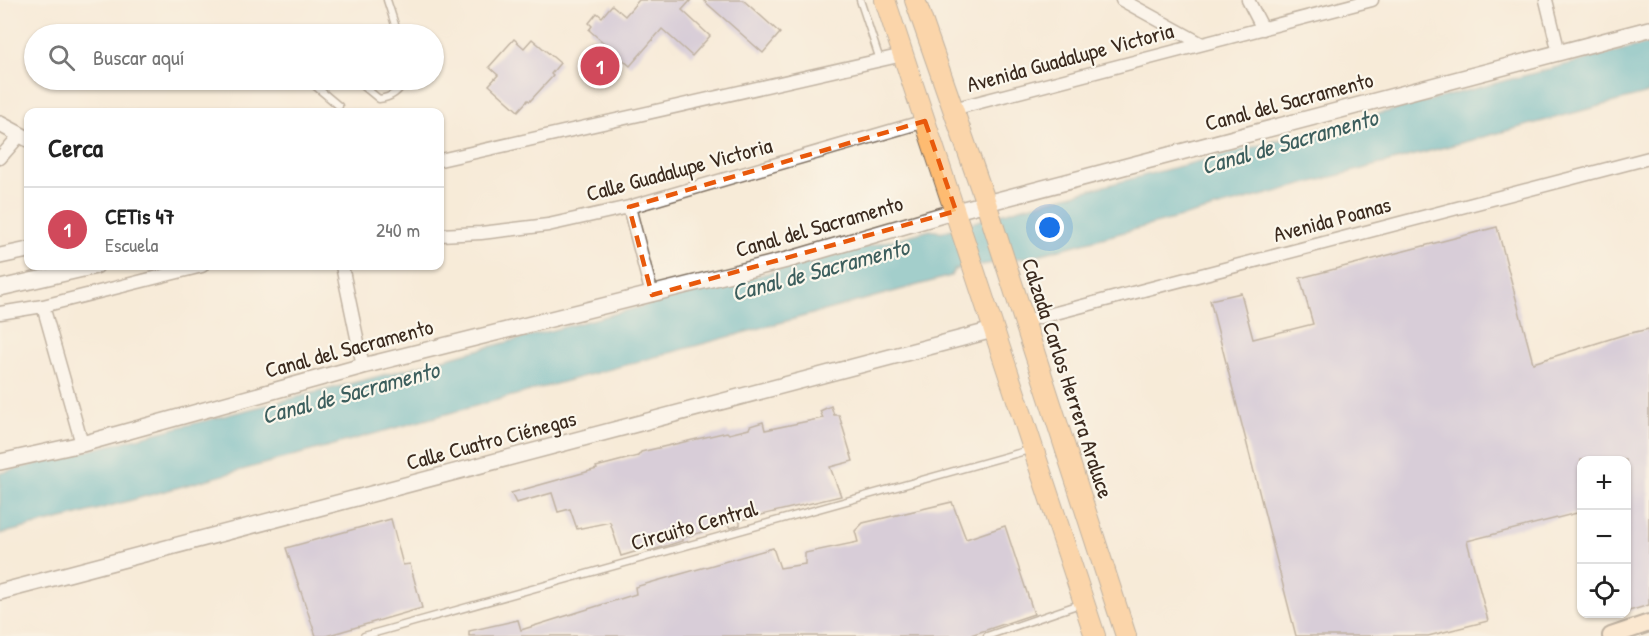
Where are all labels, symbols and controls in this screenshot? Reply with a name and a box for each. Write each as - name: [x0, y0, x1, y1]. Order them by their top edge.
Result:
- street label: Avenida Guadalupe Victoria: [963, 15, 1177, 99]
- search box: [24, 24, 444, 90]
- icon: search: [45, 41, 78, 74]
- text: Buscar aquí: [93, 42, 185, 72]
- pin: 1: [580, 44, 620, 88]
- street label: Canal del Sacramento: [1202, 64, 1376, 138]
- water label: Canal de Sacramento: [1197, 100, 1383, 181]
- text: Cerca: [48, 130, 103, 165]
- street label: Calle Guadalupe Victoria: [583, 130, 776, 208]
- street label: Canal del Sacramento: [732, 188, 906, 264]
- street label: Avenida Poanas: [1270, 189, 1394, 249]
- text: CETis 47: [105, 201, 175, 231]
- your location: [1035, 213, 1064, 242]
- text: 1: [64, 216, 71, 243]
- text: 240 m: [376, 216, 420, 243]
- water label: Canal de Sacramento: [728, 229, 914, 308]
- text: Escuela: [105, 231, 158, 258]
- street label: Calzada Carlos Herrera Araluce: [1015, 254, 1121, 502]
- street label: Canal del Sacramento: [262, 311, 436, 385]
- water label: Canal de Sacramento: [258, 352, 444, 431]
- street label: Calle Cuatro Ciénegas: [403, 403, 579, 477]
- map controls: [1577, 456, 1631, 618]
- button: +: [1577, 456, 1631, 510]
- street label: Circuito Central: [627, 493, 761, 557]
- button: −: [1577, 510, 1631, 564]
- button: locate: [1577, 564, 1631, 618]

